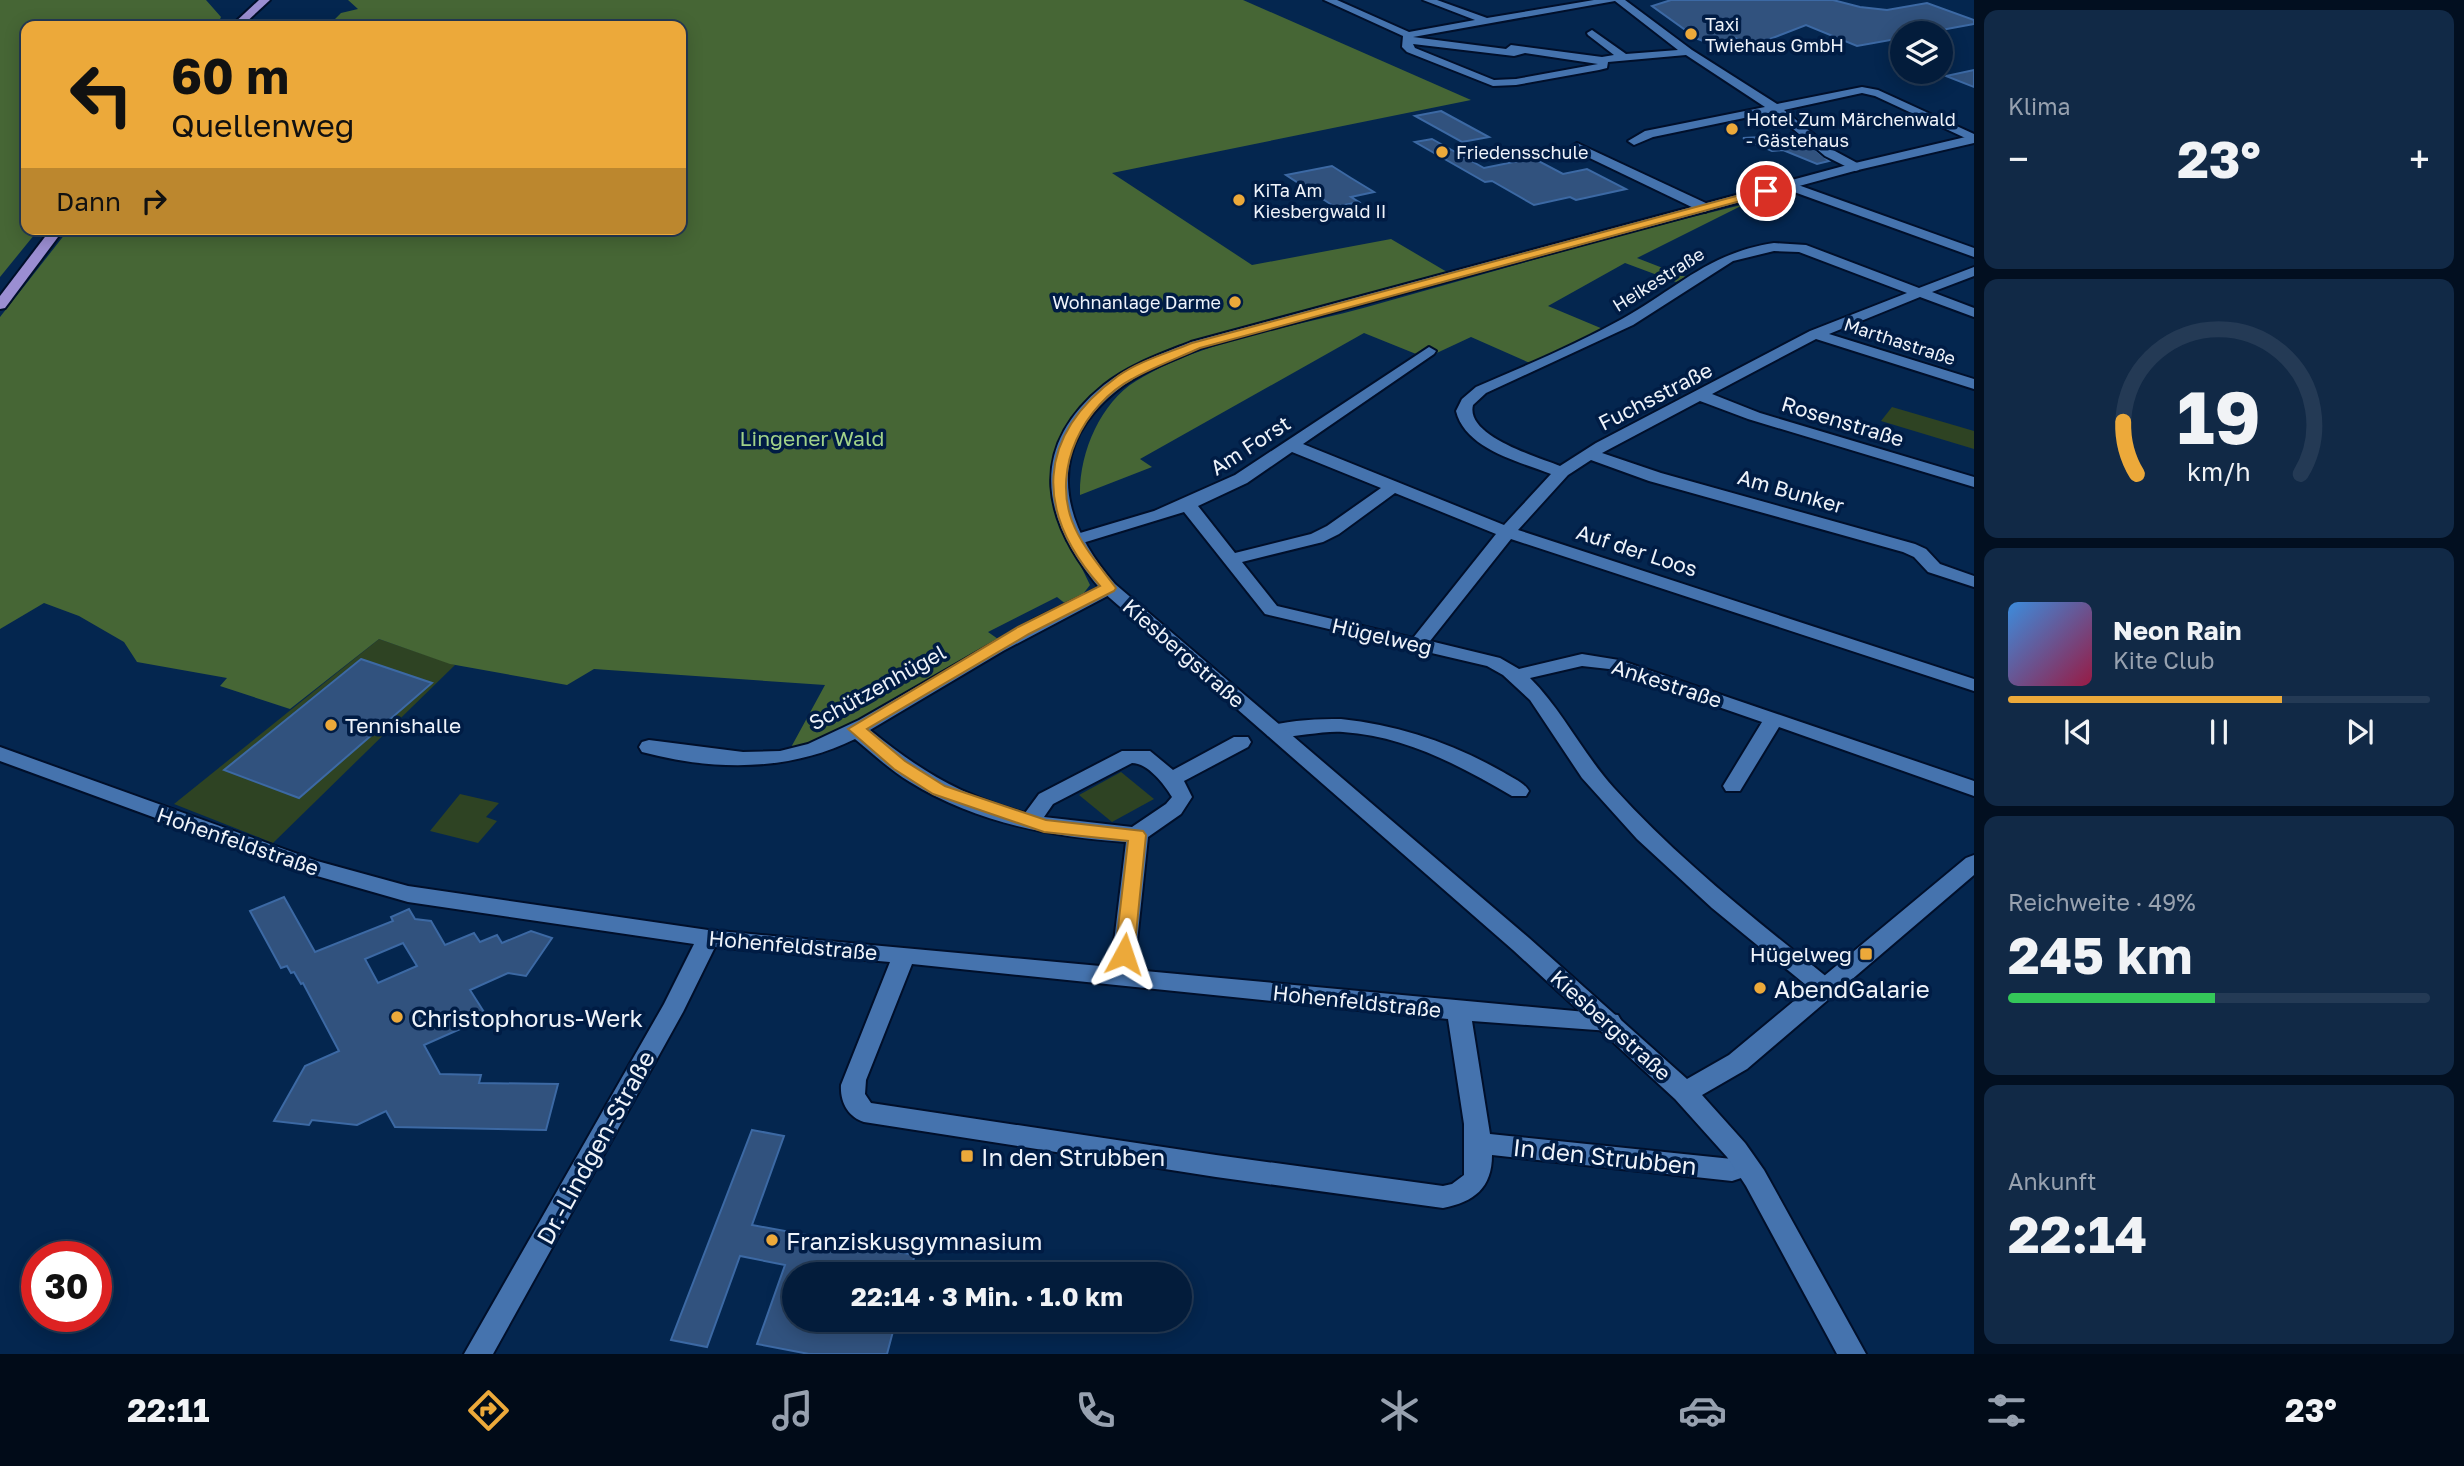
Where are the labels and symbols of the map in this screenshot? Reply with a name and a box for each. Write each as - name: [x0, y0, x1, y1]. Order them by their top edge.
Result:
- place label: Taxi Twiehaus GmbH: [1705, 13, 1844, 56]
- marker: Taxi Twiehaus GmbH: [1683, 26, 1699, 42]
- place label: Hotel Zum Märchenwald - Gästehaus: [1746, 108, 1956, 151]
- marker: Hotel Zum Märchenwald - Gästehaus: [1724, 121, 1740, 137]
- place label: Friedensschule: [1456, 141, 1588, 163]
- marker: Friedensschule: [1434, 144, 1450, 160]
- pin: [1736, 161, 1796, 221]
- place label: KiTa Am Kiesbergwald II: [1253, 179, 1387, 222]
- marker: KiTa Am Kiesbergwald II: [1231, 192, 1247, 208]
- street label: Heikestraße: [1608, 242, 1708, 316]
- place label: Wohnanlage Darme: [1052, 291, 1221, 313]
- marker: Wohnanlage Darme: [1227, 294, 1243, 310]
- street label: Marthastraße: [1841, 313, 1959, 369]
- street label: Fuchsstraße: [1594, 356, 1716, 436]
- street label: Rosenstraße: [1779, 390, 1907, 452]
- street label: Am Forst: [1205, 409, 1295, 481]
- park label: Lingener Wald: [740, 425, 884, 451]
- street label: Am Bunker: [1735, 463, 1847, 519]
- street label: Auf der Loos: [1573, 518, 1701, 582]
- street label: Kiesbergstraße: [1118, 593, 1250, 713]
- street label: Hügelweg: [1329, 612, 1435, 660]
- street label: Schützenhügel: [804, 639, 950, 735]
- street label: Ankestraße: [1609, 653, 1725, 713]
- place label: Tennishalle: [345, 712, 461, 738]
- marker: Tennishalle: [323, 717, 339, 733]
- street label: Hohenfeldstraße: [154, 801, 322, 881]
- position arrow: [1087, 917, 1161, 991]
- street label: Hohenfeldstraße: [708, 925, 878, 965]
- place label: Hügelweg: [1750, 941, 1852, 967]
- marker: Hügelweg: [1858, 946, 1874, 962]
- street label: Kiesbergstraße: [1545, 964, 1677, 1086]
- place label: AbendGalarie: [1774, 974, 1930, 1003]
- street label: Hohenfeldstraße: [1271, 979, 1443, 1023]
- marker: AbendGalarie: [1752, 980, 1768, 996]
- place label: Christophorus-Werk: [411, 1003, 643, 1032]
- marker: Christophorus-Werk: [389, 1009, 405, 1025]
- street label: Dr.-Lindgen-Straße: [530, 1045, 660, 1249]
- street label: In den Strubben: [1512, 1132, 1698, 1180]
- place label: In den Strubben: [981, 1142, 1165, 1171]
- marker: In den Strubben: [959, 1148, 975, 1164]
- place label: Franziskusgymnasium: [786, 1226, 1043, 1255]
- marker: Franziskusgymnasium: [764, 1232, 780, 1248]
- speed limit sign: 30: [21, 1241, 112, 1332]

